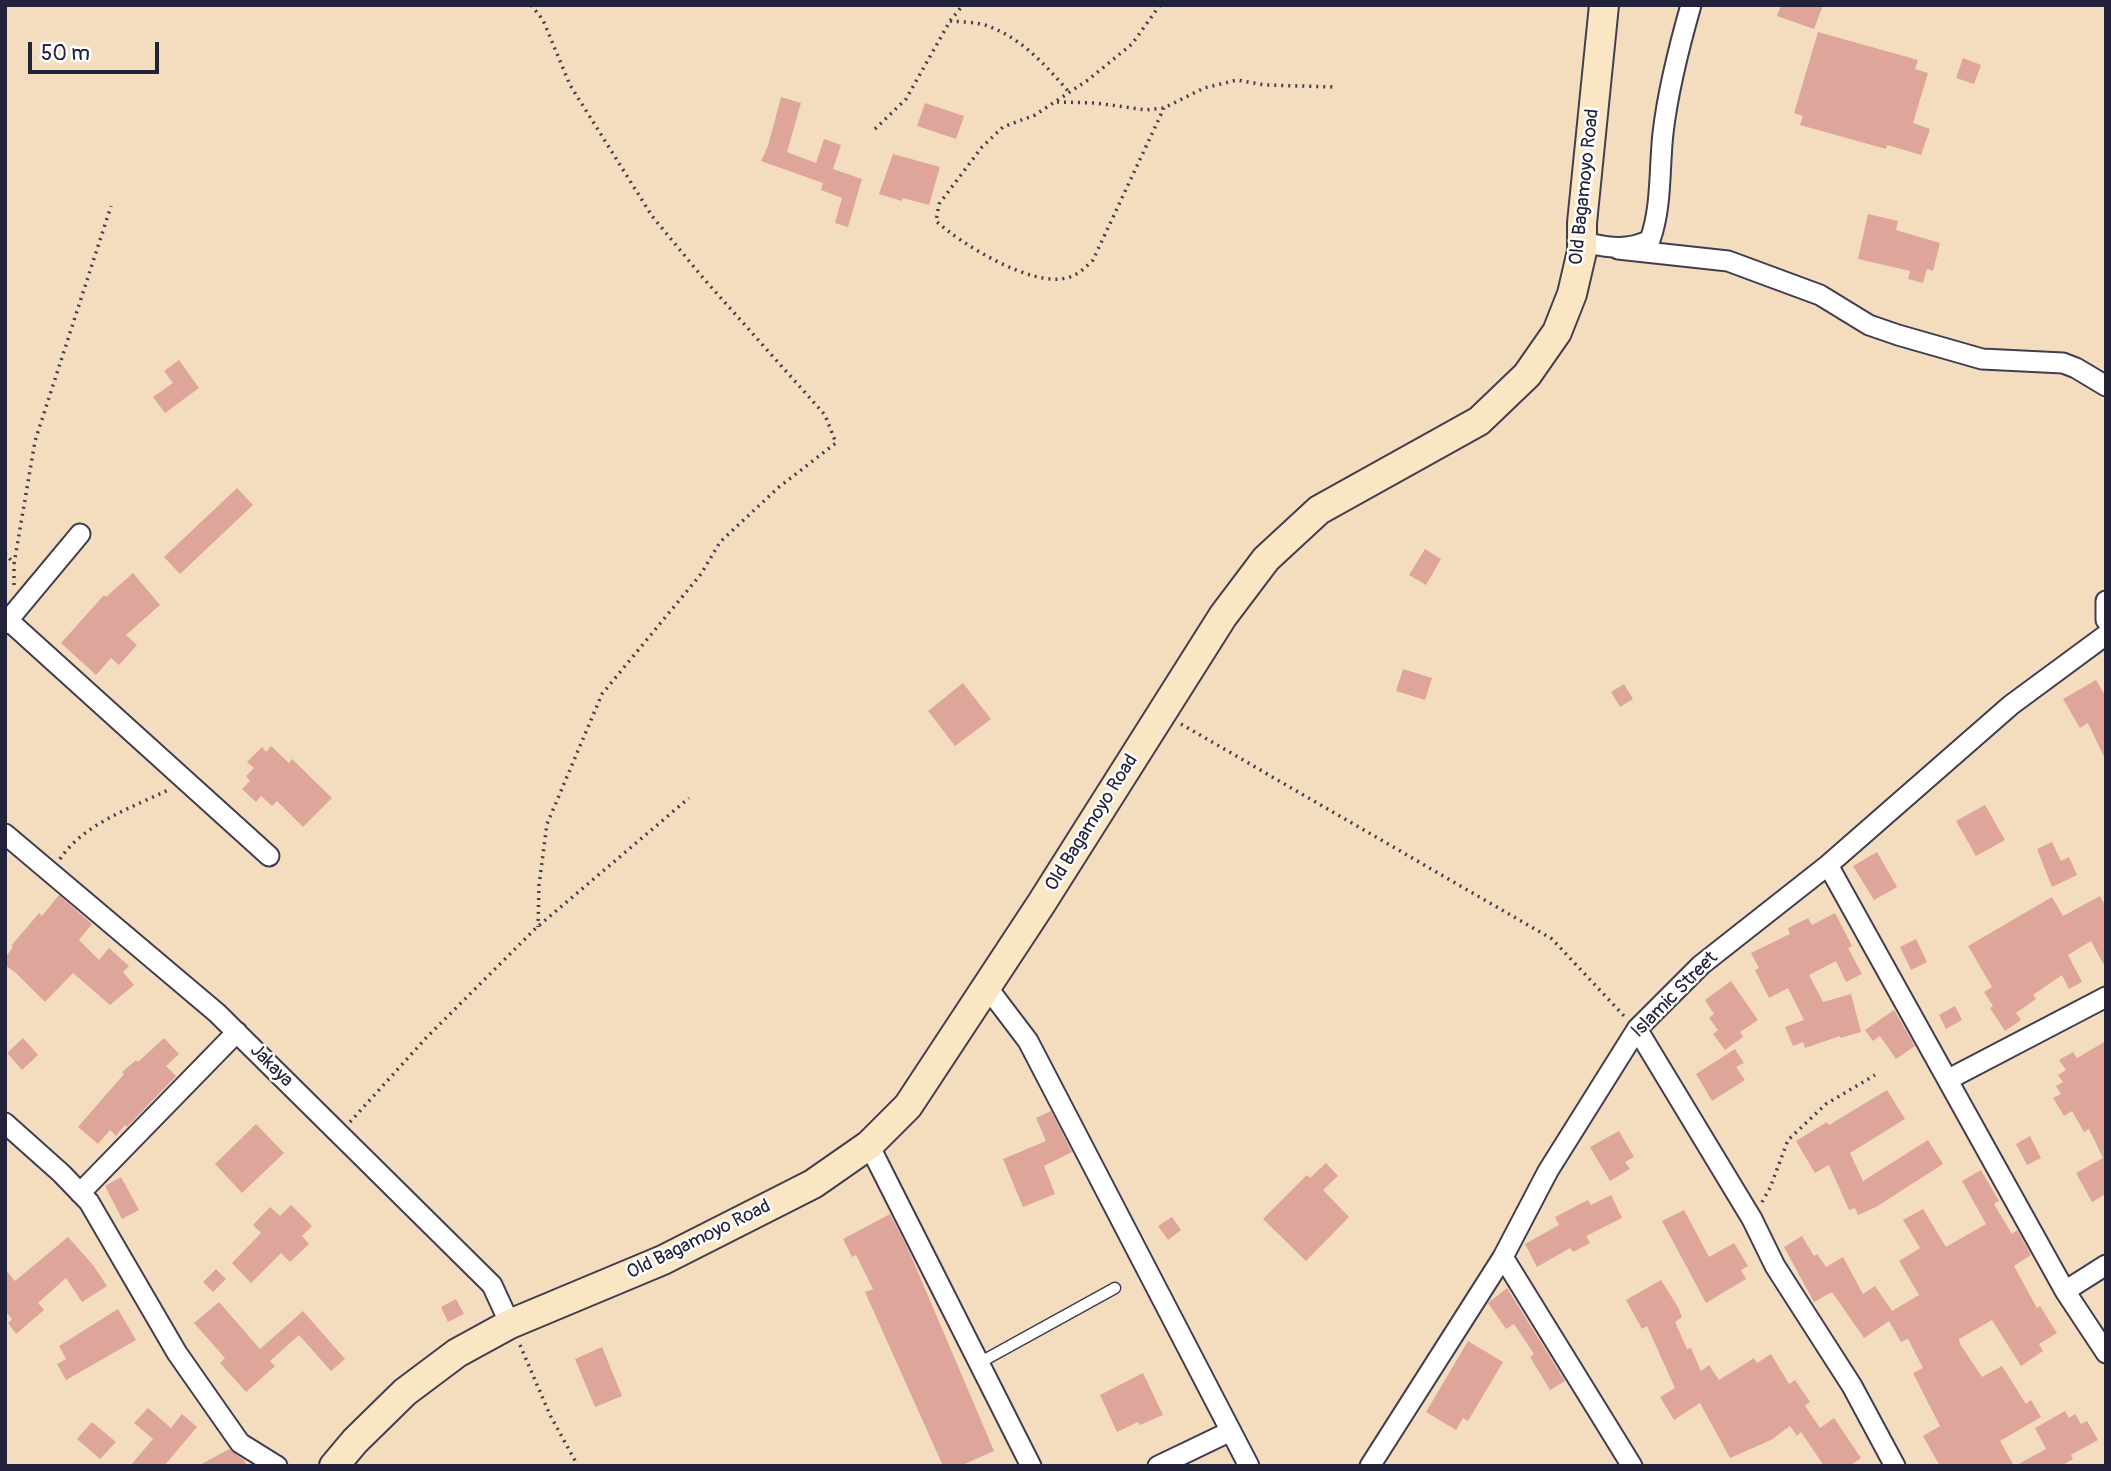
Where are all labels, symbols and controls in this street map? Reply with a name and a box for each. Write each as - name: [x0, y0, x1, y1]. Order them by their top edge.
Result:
- scale bar: [32, 28, 163, 72]
- text: 50 m: [41, 40, 90, 67]
- street label: Old Bagamoyo Road: [1565, 108, 1605, 266]
- street label: Old Bagamoyo Road: [1041, 750, 1143, 896]
- street label: Islamic Street: [1627, 947, 1723, 1043]
- street label: Jakaya: [245, 1040, 297, 1092]
- street label: Old Bagamoyo Road: [624, 1195, 774, 1285]

